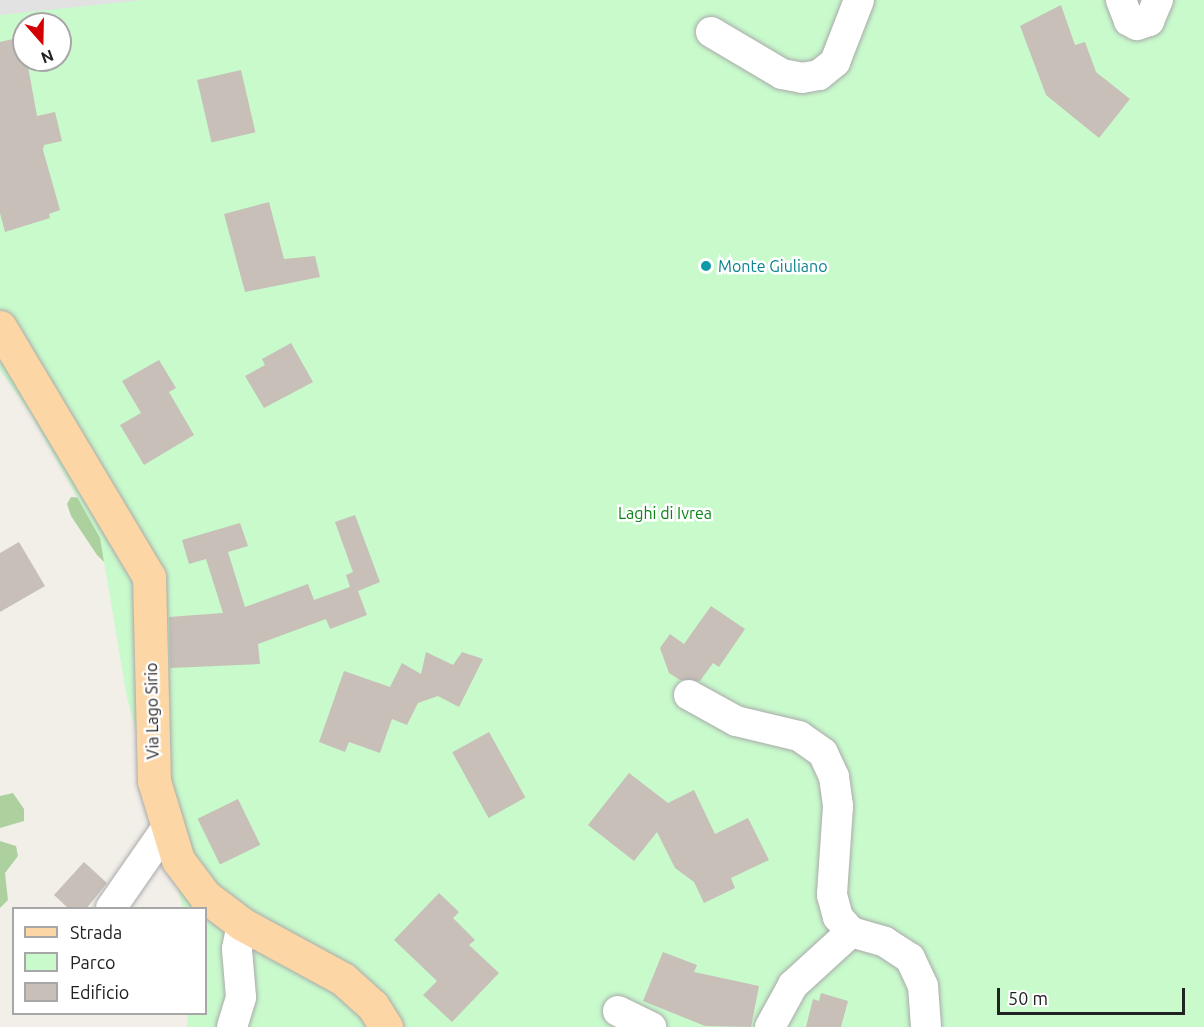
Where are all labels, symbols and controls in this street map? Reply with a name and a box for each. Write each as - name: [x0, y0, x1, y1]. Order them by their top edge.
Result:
- north arrow: [12, 12, 72, 72]
- text: N: [39, 47, 56, 68]
- place label: Monte Giuliano: [718, 256, 828, 276]
- marker: Monte Giuliano: [699, 259, 713, 273]
- park label: Laghi di Ivrea: [618, 503, 712, 523]
- street label: Via Lago Sirio: [142, 663, 162, 759]
- legend: [12, 907, 207, 1015]
- text: Strada: [70, 922, 122, 942]
- text: Parco: [70, 952, 116, 972]
- scale bar: [1000, 976, 1188, 1014]
- text: Edificio: [70, 982, 129, 1002]
- text: 50 m: [1008, 988, 1048, 1008]

